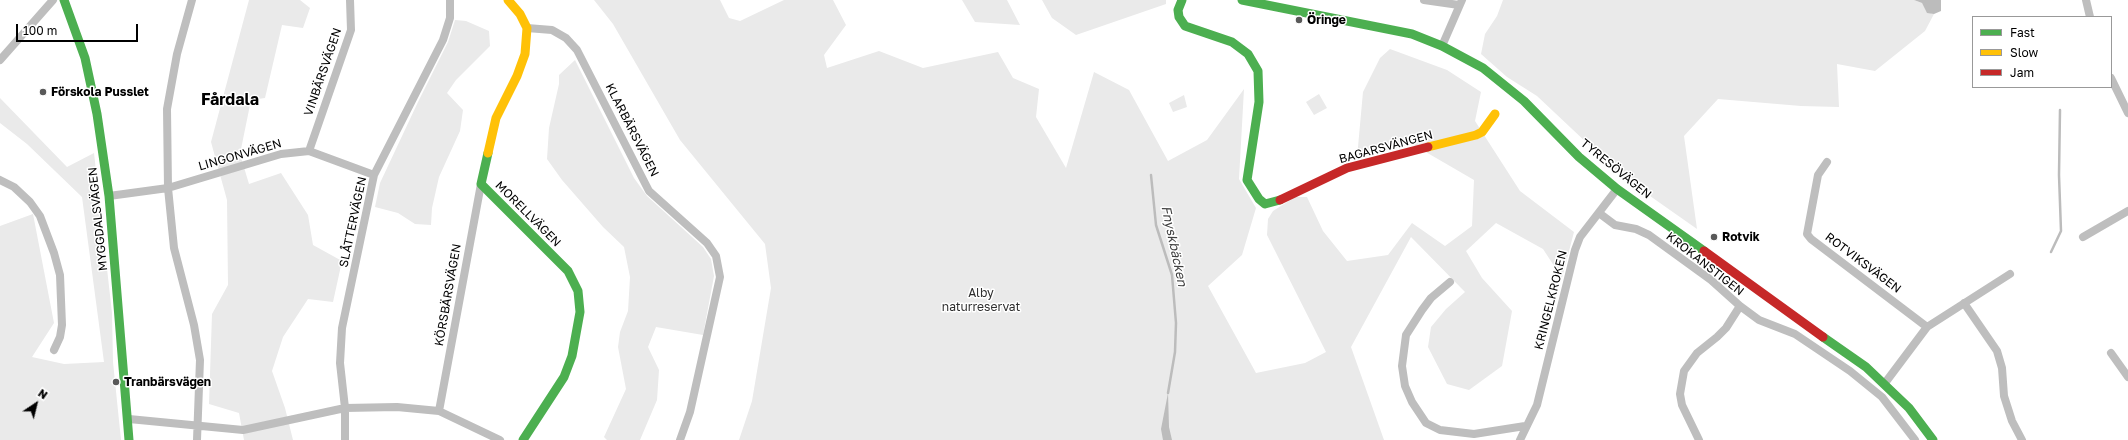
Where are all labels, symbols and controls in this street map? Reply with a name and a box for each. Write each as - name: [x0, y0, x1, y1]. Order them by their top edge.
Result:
- place label: Öringe: [1307, 13, 1346, 27]
- marker: Öringe: [1294, 15, 1304, 25]
- scale bar: [18, 16, 140, 42]
- legend: [1972, 16, 2112, 88]
- text: 100 m: [23, 23, 57, 38]
- text: Fast: [2010, 25, 2035, 40]
- street label: VINBÄRSVÄGEN: [301, 26, 345, 118]
- text: Slow: [2010, 45, 2038, 60]
- text: Jam: [2010, 65, 2034, 80]
- street label: KLARBÄRSVÄGEN: [602, 81, 662, 179]
- place label: Förskola Pusslet: [51, 85, 149, 99]
- marker: Förskola Pusslet: [38, 87, 48, 97]
- district label: Fårdala: [201, 90, 259, 110]
- street label: BAGARSVÄNGEN: [1338, 128, 1434, 166]
- street label: LINGONVÄGEN: [197, 136, 283, 174]
- street label: TYRESÖVÄGEN: [1578, 136, 1654, 202]
- street label: MYGGDALSVÄGEN: [85, 166, 111, 272]
- street label: SLÅTTERVÄGEN: [336, 175, 370, 269]
- street label: MORELLVÄGEN: [492, 178, 564, 250]
- water label: Fnyskbäcken: [1158, 204, 1190, 288]
- street label: KROKANSTIGEN: [1663, 229, 1747, 299]
- place label: Rotvik: [1722, 230, 1760, 244]
- street label: ROTVIKSVÄGEN: [1822, 230, 1904, 296]
- marker: Rotvik: [1709, 232, 1719, 242]
- street label: KÖRSBÄRSVÄGEN: [432, 243, 464, 347]
- street label: KRINGELKROKEN: [1532, 249, 1570, 351]
- park label: Alby naturreservat: [942, 286, 1020, 314]
- place label: Tranbärsvägen: [124, 375, 211, 389]
- marker: Tranbärsvägen: [111, 377, 121, 387]
- north arrow: [16, 384, 56, 424]
- text: N: [36, 386, 50, 401]

